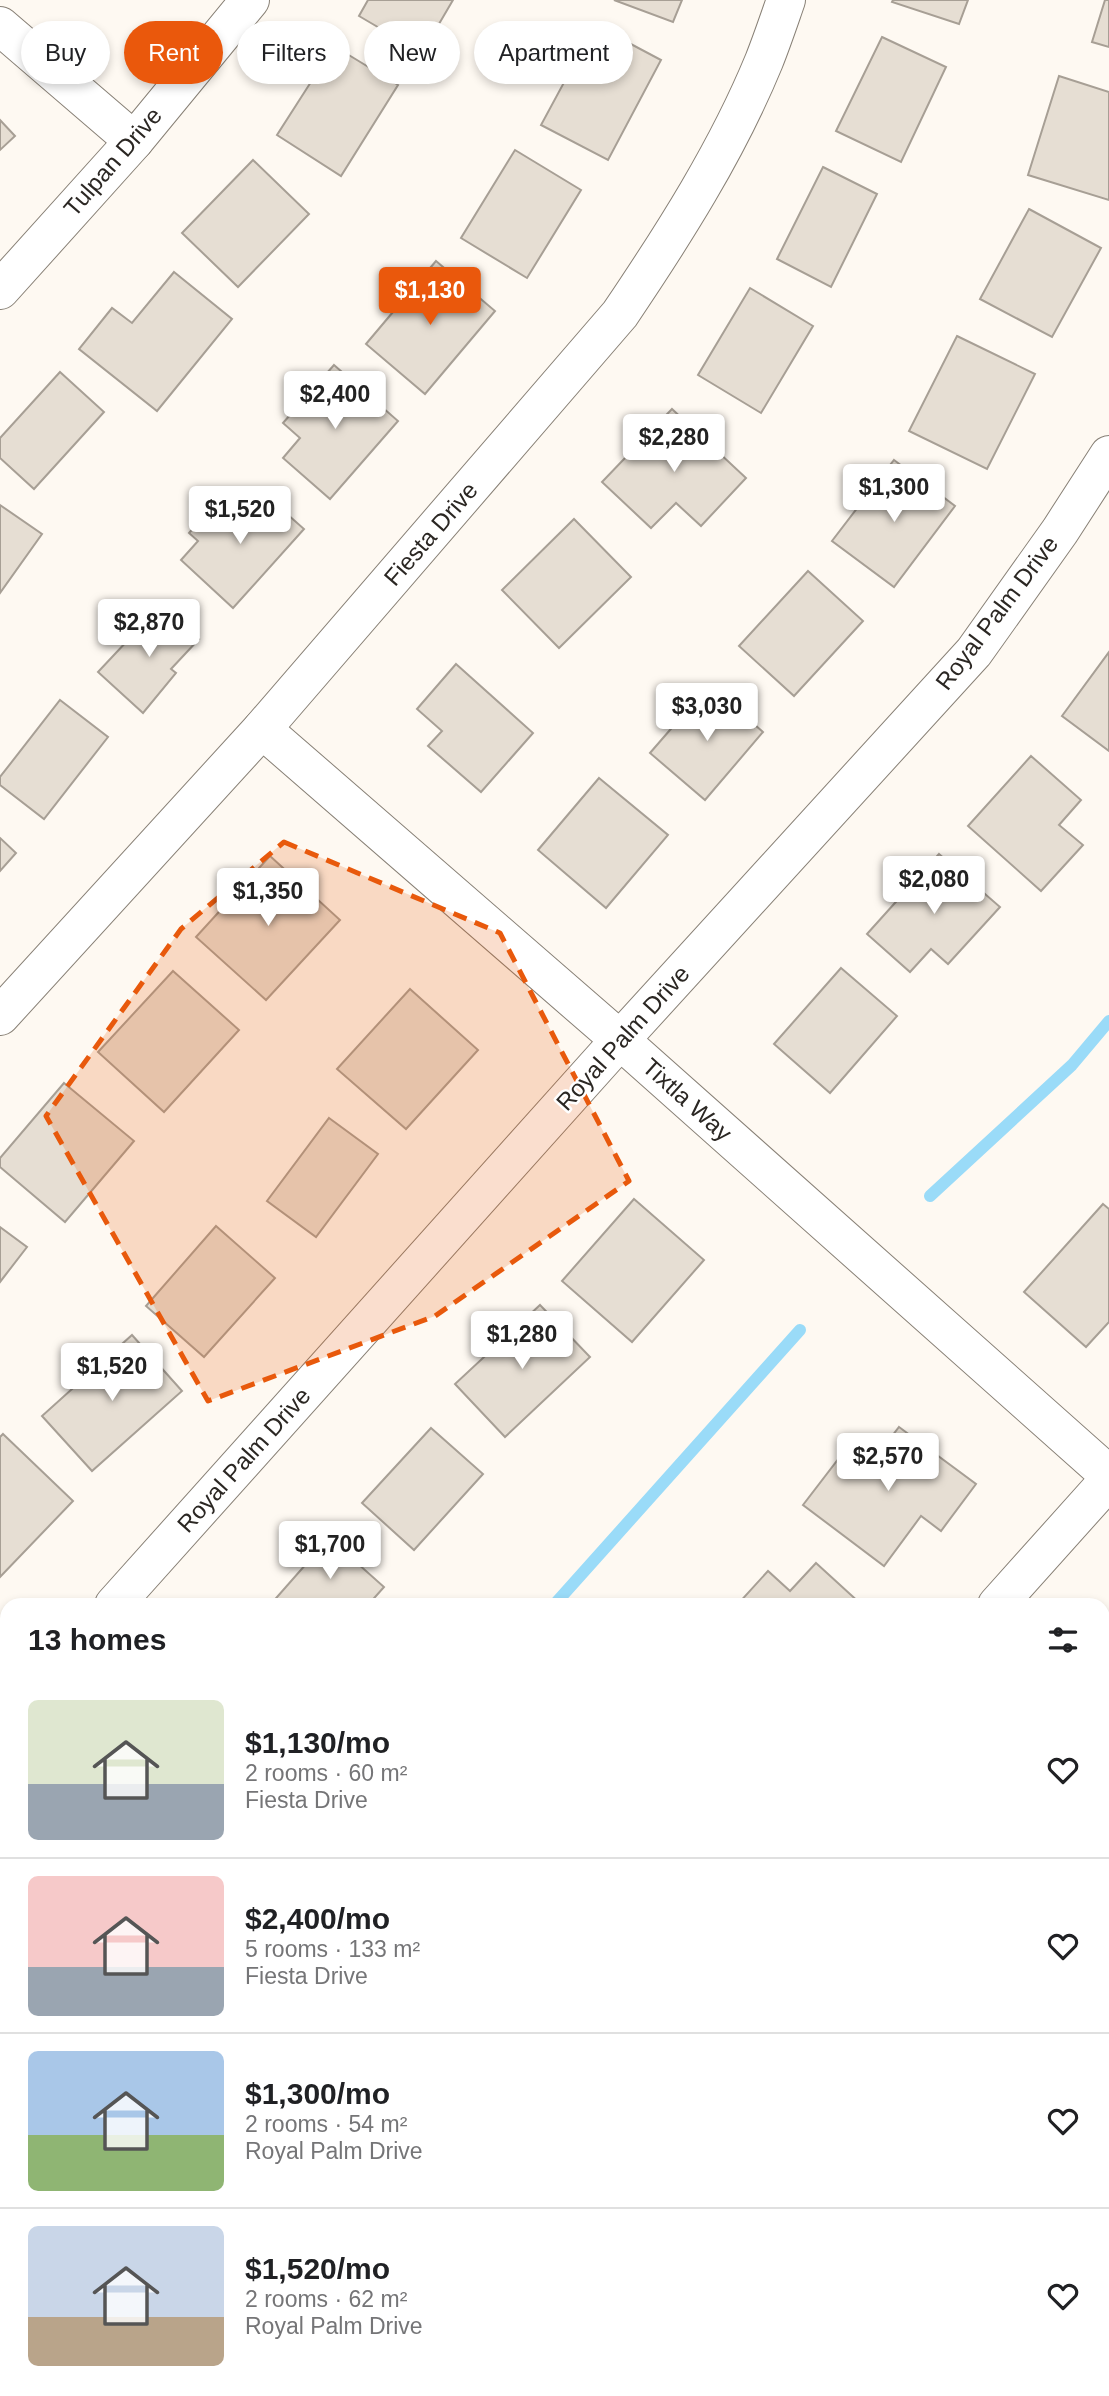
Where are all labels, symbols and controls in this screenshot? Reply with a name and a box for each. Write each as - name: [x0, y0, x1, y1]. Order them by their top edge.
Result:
- chip: Buy: [21, 21, 110, 84]
- chip: Rent: [124, 21, 223, 84]
- chip: Filters: [237, 21, 350, 84]
- chip: New: [364, 21, 460, 84]
- chip: Apartment: [474, 21, 633, 84]
- street label: Tulpan Drive: [58, 102, 167, 222]
- pin: $1,130: [373, 268, 487, 327]
- text: $1,130: [395, 277, 465, 303]
- pin: $2,400: [278, 372, 392, 431]
- text: $2,400: [300, 381, 370, 407]
- pin: $2,280: [617, 414, 731, 474]
- text: $2,280: [639, 424, 709, 450]
- pin: $1,300: [837, 464, 951, 524]
- text: $1,300: [859, 474, 929, 500]
- street label: Fiesta Drive: [378, 477, 483, 591]
- pin: $1,520: [183, 486, 297, 546]
- text: $1,520: [205, 496, 275, 522]
- street label: Royal Palm Drive: [930, 531, 1063, 695]
- pin: $2,870: [92, 600, 206, 659]
- text: $2,870: [114, 609, 184, 635]
- pin: $3,030: [650, 684, 764, 743]
- text: $3,030: [672, 693, 742, 719]
- pin: $2,080: [877, 856, 991, 916]
- text: $2,080: [899, 866, 969, 892]
- pin: $1,350: [211, 869, 325, 928]
- text: $1,350: [233, 878, 303, 904]
- street label: Royal Palm Drive: [551, 960, 695, 1116]
- street label: Tixtla Way: [637, 1053, 737, 1147]
- pin: $1,280: [465, 1312, 579, 1371]
- text: $1,280: [487, 1321, 557, 1347]
- pin: $1,520: [55, 1344, 169, 1403]
- text: $1,520: [77, 1353, 147, 1379]
- street label: Royal Palm Drive: [172, 1382, 316, 1538]
- pin: $2,570: [831, 1434, 945, 1493]
- text: $2,570: [853, 1443, 923, 1469]
- pin: $1,700: [273, 1522, 387, 1581]
- text: $1,700: [295, 1531, 365, 1557]
- icon: filters: [1044, 1621, 1082, 1659]
- text: 13 homes: [28, 1623, 166, 1656]
- text: $1,130/mo: [245, 1726, 390, 1759]
- icon: home: [84, 1728, 168, 1812]
- icon: heart: [1044, 1751, 1082, 1789]
- text: 2 rooms · 60 m²: [245, 1760, 407, 1786]
- text: Fiesta Drive: [245, 1787, 368, 1813]
- text: $2,400/mo: [245, 1902, 390, 1935]
- icon: home: [84, 1904, 168, 1988]
- icon: heart: [1044, 1927, 1082, 1965]
- text: 5 rooms · 133 m²: [245, 1936, 420, 1962]
- text: Fiesta Drive: [245, 1963, 368, 1989]
- text: $1,300/mo: [245, 2077, 390, 2110]
- icon: home: [84, 2079, 168, 2163]
- icon: heart: [1044, 2102, 1082, 2140]
- text: 2 rooms · 54 m²: [245, 2111, 407, 2137]
- text: Royal Palm Drive: [245, 2138, 423, 2164]
- text: $1,520/mo: [245, 2252, 390, 2285]
- icon: home: [84, 2254, 168, 2338]
- icon: heart: [1044, 2277, 1082, 2315]
- text: 2 rooms · 62 m²: [245, 2286, 407, 2312]
- text: Royal Palm Drive: [245, 2313, 423, 2339]

